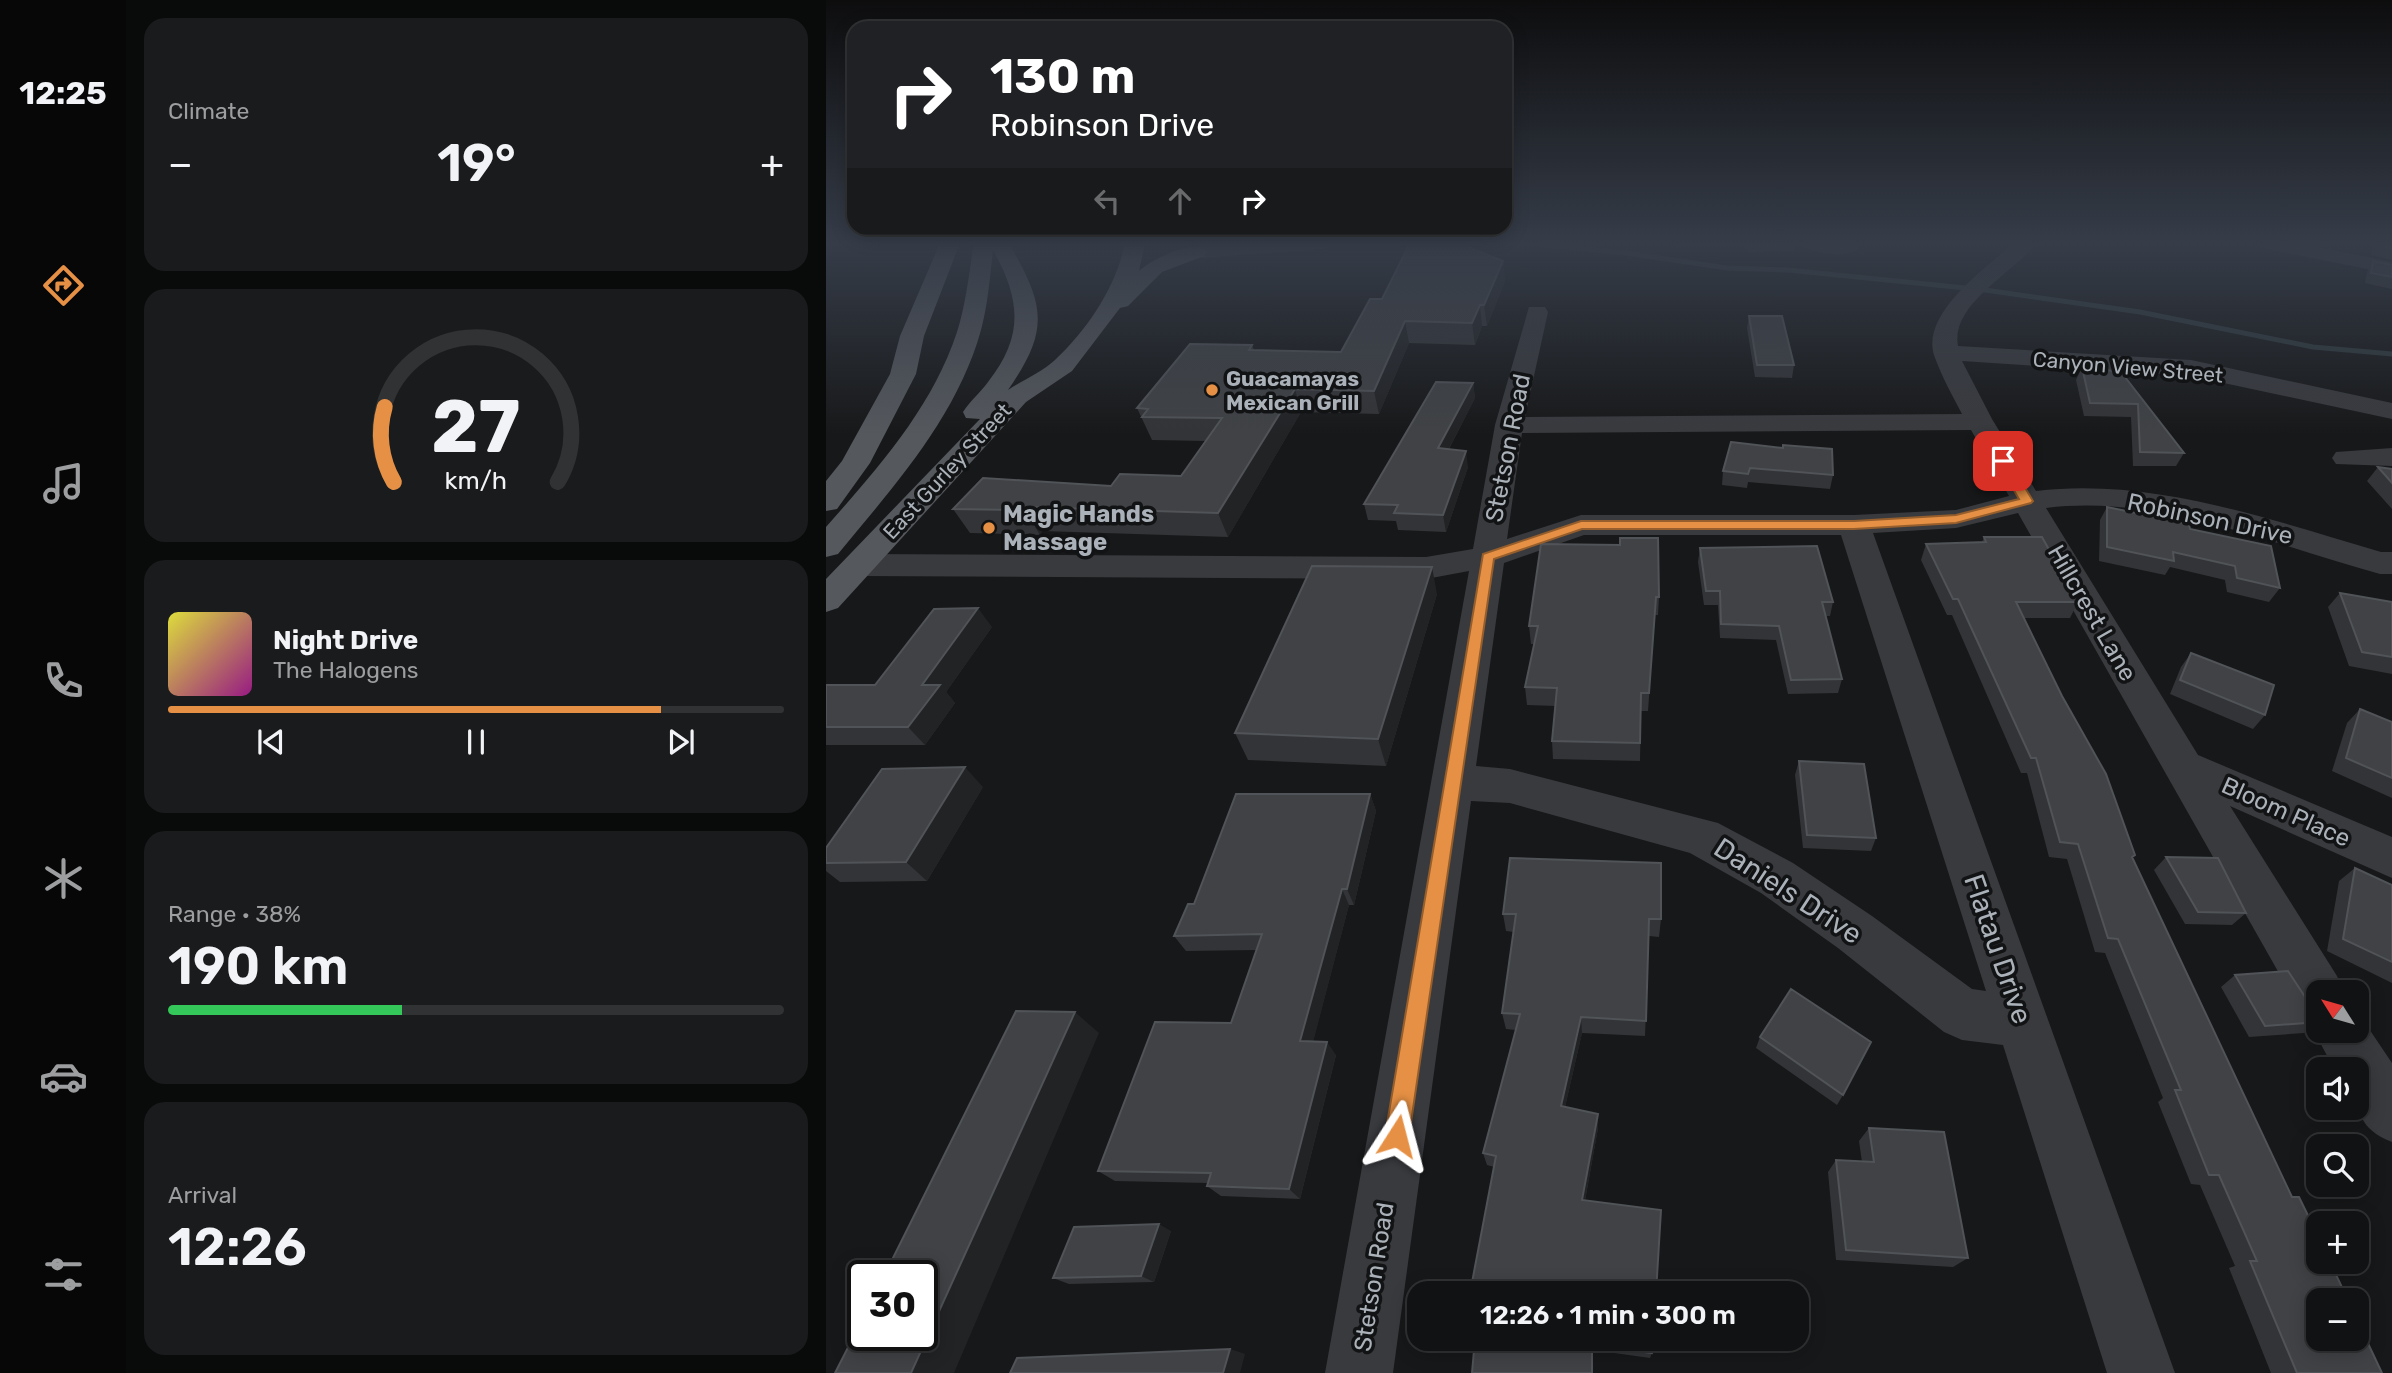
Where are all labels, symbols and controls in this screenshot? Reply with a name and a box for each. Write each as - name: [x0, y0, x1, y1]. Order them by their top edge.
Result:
- text: 130 m: [990, 47, 1135, 105]
- icon: right: [875, 49, 966, 140]
- text: 12:25: [19, 74, 107, 112]
- text: Climate: [168, 97, 249, 125]
- text: Robinson Drive: [990, 106, 1214, 144]
- text: 19°: [437, 132, 516, 194]
- text: −: [168, 141, 193, 187]
- text: +: [760, 141, 784, 187]
- icon: left: [1088, 182, 1126, 220]
- icon: ahead: [1161, 182, 1199, 220]
- icon: right: [1234, 182, 1272, 220]
- icon: directions: [39, 261, 88, 310]
- street label: Canyon View Street: [2032, 346, 2224, 388]
- place label: Guacamayas Mexican Grill: [1226, 366, 1359, 415]
- street label: Stetson Road: [1480, 372, 1536, 524]
- marker: Guacamayas Mexican Grill: [1204, 382, 1220, 398]
- text: 27: [431, 384, 521, 470]
- street label: East Gurley Street: [878, 398, 1016, 544]
- pin: [1973, 431, 2033, 491]
- icon: arrive: [1984, 442, 2022, 480]
- icon: music: [39, 459, 88, 508]
- text: km/h: [445, 465, 507, 494]
- street label: Robinson Drive: [2125, 488, 2295, 550]
- place label: Magic Hands Massage: [1003, 500, 1154, 556]
- marker: Magic Hands Massage: [981, 520, 997, 536]
- street label: Hillcrest Lane: [2042, 540, 2142, 686]
- text: Night Drive: [273, 625, 418, 656]
- icon: phone: [39, 656, 88, 705]
- text: The Halogens: [273, 656, 419, 684]
- icon: previous: [252, 723, 290, 761]
- icon: pause: [457, 723, 495, 761]
- icon: next: [662, 723, 700, 761]
- street label: Bloom Place: [2217, 771, 2355, 853]
- street label: Daniels Drive: [1708, 831, 1868, 951]
- icon: climate: [39, 854, 88, 903]
- street label: Flatau Drive: [1957, 870, 2039, 1028]
- text: Range · 38%: [168, 900, 301, 928]
- text: 190 km: [168, 935, 349, 997]
- north arrow: [2306, 980, 2370, 1043]
- map controls: [2306, 980, 2369, 1351]
- icon: car: [39, 1052, 88, 1101]
- button: sound: [2306, 1057, 2369, 1120]
- position arrow: [1360, 1099, 1434, 1173]
- button: search: [2306, 1134, 2369, 1197]
- text: Arrival: [168, 1181, 237, 1209]
- street label: Stetson Road: [1348, 1201, 1400, 1353]
- button: +: [2306, 1211, 2369, 1274]
- text: 12:26: [168, 1216, 307, 1278]
- icon: filters: [39, 1250, 88, 1299]
- speed limit sign: 30: [847, 1260, 938, 1351]
- button: −: [2306, 1288, 2369, 1351]
- text: 12:26 · 1 min · 300 m: [1480, 1300, 1736, 1331]

